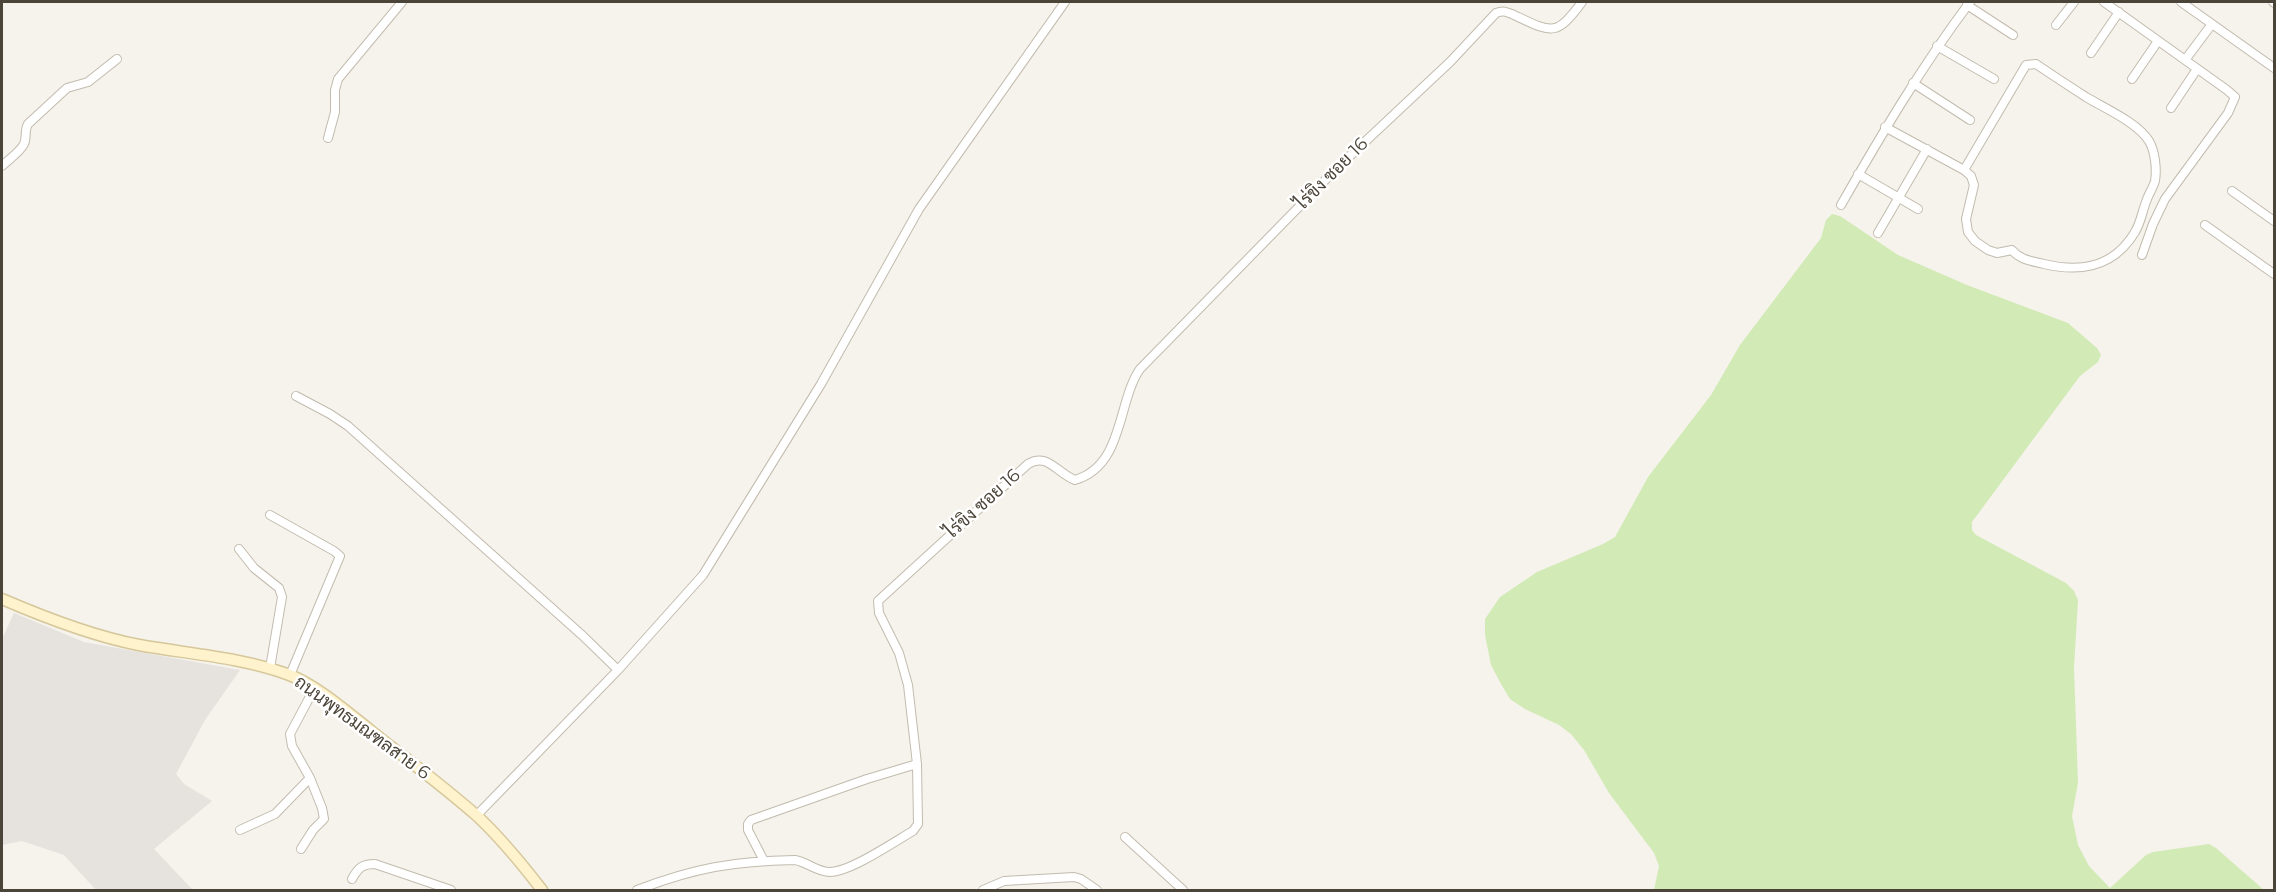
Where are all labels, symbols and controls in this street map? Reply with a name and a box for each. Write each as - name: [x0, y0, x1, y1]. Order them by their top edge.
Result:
- street label: ไร่ขิง ซอย 16: [1291, 133, 1373, 215]
- street label: ไร่ขิง ซอย 16: [941, 465, 1025, 543]
- street label: ถนนพุทธมณฑลสาย 6: [290, 672, 434, 784]

